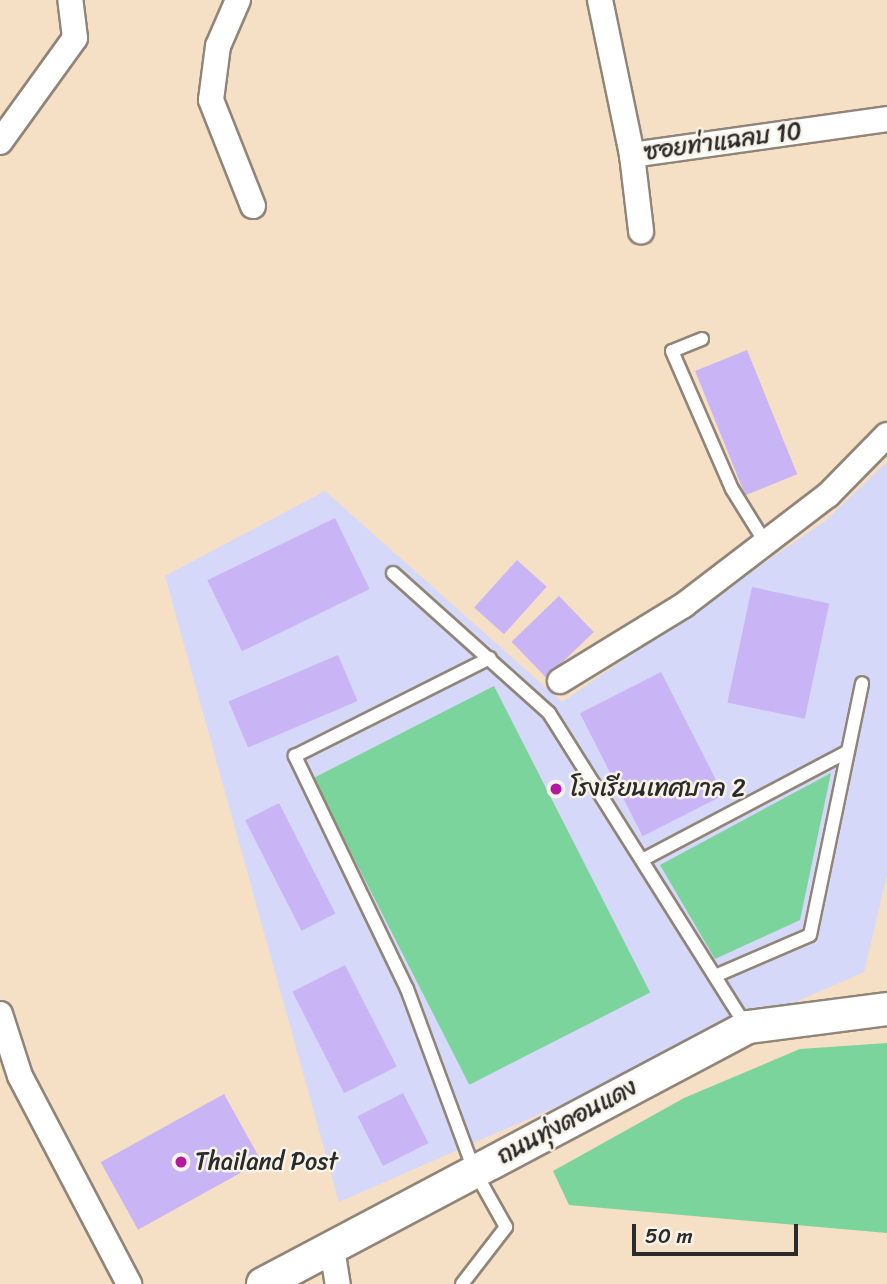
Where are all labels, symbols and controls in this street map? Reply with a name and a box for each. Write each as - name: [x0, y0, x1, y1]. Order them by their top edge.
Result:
- street label: ซอยท่าแฉลบ 10: [642, 117, 804, 167]
- place label: โรงเรียนเทศบาล 2: [570, 775, 746, 803]
- marker: โรงเรียนเทศบาล 2: [548, 781, 564, 797]
- street label: ถนนทุ่งดอนแดง: [492, 1073, 642, 1171]
- place label: Thailand Post: [195, 1148, 339, 1176]
- marker: Thailand Post: [173, 1154, 189, 1170]
- scale bar: [635, 1210, 801, 1254]
- text: 50 m: [645, 1217, 693, 1255]

